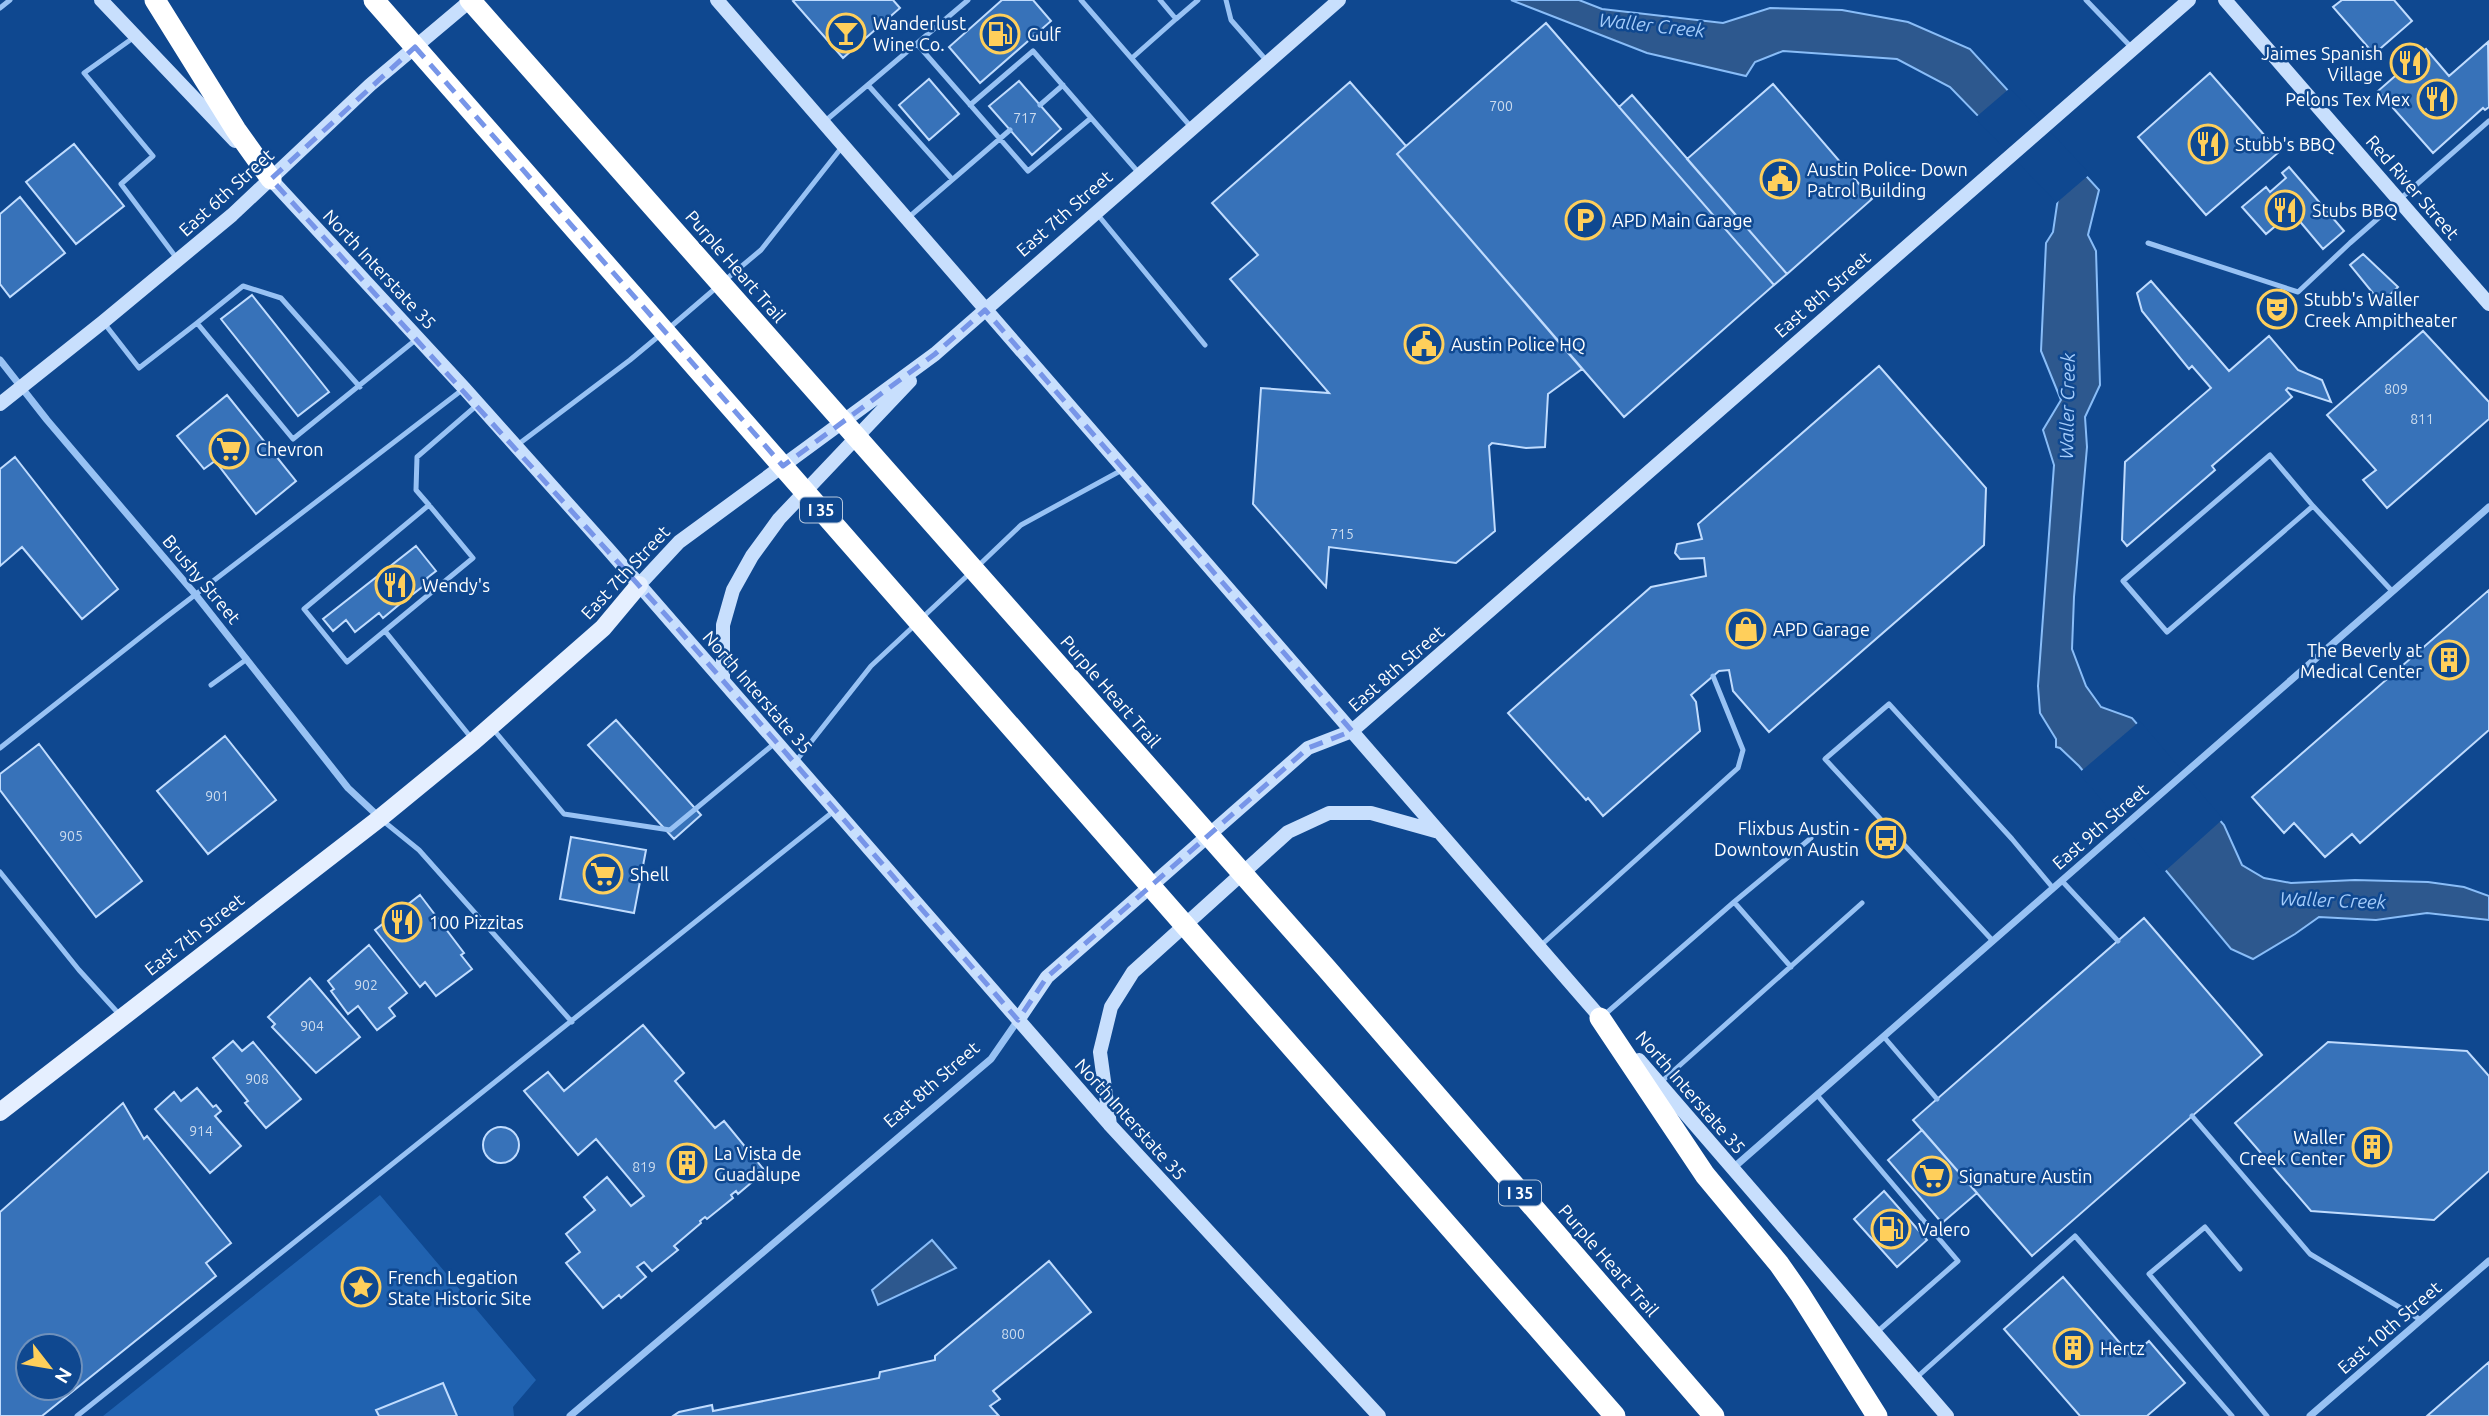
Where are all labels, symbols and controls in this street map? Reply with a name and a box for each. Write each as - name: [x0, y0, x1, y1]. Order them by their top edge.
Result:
- water label: Waller Creek: [1598, 8, 1706, 42]
- bar icon: Wanderlust Wine Co.: [825, 12, 867, 54]
- place label: Wanderlust Wine Co.: [873, 13, 966, 54]
- fuel station icon: Gulf: [979, 13, 1021, 55]
- place label: Gulf: [1027, 24, 1061, 44]
- restaurant icon: Jaimes Spanish Village: [2389, 42, 2431, 84]
- place label: Jaimes Spanish Village: [2261, 43, 2383, 84]
- restaurant icon: Pelons Tex Mex: [2416, 78, 2458, 120]
- place label: Pelons Tex Mex: [2285, 89, 2410, 109]
- house number: 700: [1489, 98, 1513, 114]
- house number: 717: [1013, 110, 1037, 126]
- restaurant icon: Stubb's BBQ: [2187, 123, 2229, 165]
- street label: Red River Street: [2362, 131, 2464, 243]
- place label: Stubb's BBQ: [2235, 134, 2336, 155]
- street label: East 6th Street: [175, 144, 277, 240]
- public building icon: Austin Police- Down Patrol Building: [1759, 158, 1801, 200]
- place label: Austin Police- Down Patrol Building: [1807, 159, 1968, 200]
- street label: East 7th Street: [1012, 166, 1116, 260]
- restaurant icon: Stubs BBQ: [2264, 189, 2306, 231]
- parking icon: APD Main Garage: [1564, 199, 1606, 241]
- place label: Stubs BBQ: [2312, 200, 2398, 221]
- street label: North Interstate 35: [320, 205, 440, 333]
- street label: Purple Heart Trail: [682, 206, 790, 326]
- place label: APD Main Garage: [1612, 210, 1753, 230]
- street label: East 8th Street: [1770, 247, 1874, 341]
- theatre icon: Stubb's Waller Creek Ampitheater: [2256, 288, 2298, 330]
- place label: Stubb's Waller Creek Ampitheater: [2304, 289, 2458, 330]
- public building icon: Austin Police HQ: [1403, 323, 1445, 365]
- place label: Austin Police HQ: [1451, 334, 1586, 355]
- water label: Waller Creek: [2055, 352, 2079, 460]
- house number: 809: [2384, 381, 2408, 397]
- house number: 811: [2410, 411, 2434, 427]
- supermarket icon: Chevron: [208, 428, 250, 470]
- place label: Chevron: [256, 439, 324, 459]
- road number: I 35: [800, 498, 842, 523]
- street label: East 7th Street: [577, 521, 673, 623]
- house number: 715: [1330, 526, 1354, 542]
- street label: Brushy Street: [159, 531, 245, 627]
- restaurant icon: Wendy's: [374, 564, 416, 606]
- place label: Wendy's: [422, 575, 490, 595]
- shop icon: APD Garage: [1725, 608, 1767, 650]
- place label: APD Garage: [1773, 619, 1870, 639]
- street label: East 8th Street: [1344, 621, 1448, 715]
- street label: North Interstate 35: [699, 627, 817, 757]
- street label: Purple Heart Trail: [1057, 631, 1165, 751]
- building icon: The Beverly at Medical Center: [2428, 639, 2470, 681]
- place label: The Beverly at Medical Center: [2300, 640, 2422, 681]
- street label: East 9th Street: [2048, 779, 2152, 873]
- house number: 901: [205, 788, 229, 804]
- bus stop icon: Flixbus Austin - Downtown Austin: [1865, 817, 1907, 859]
- place label: Flixbus Austin - Downtown Austin: [1714, 818, 1859, 859]
- house number: 905: [59, 828, 83, 844]
- supermarket icon: Shell: [582, 853, 624, 895]
- place label: Shell: [630, 864, 669, 884]
- water label: Waller Creek: [2279, 887, 2387, 913]
- street label: East 7th Street: [140, 889, 248, 979]
- restaurant icon: 100 Pizzitas: [381, 901, 423, 943]
- place label: 100 Pizzitas: [429, 912, 524, 932]
- house number: 902: [354, 977, 378, 993]
- house number: 904: [300, 1018, 324, 1034]
- street label: North Interstate 35: [1632, 1027, 1750, 1157]
- street label: East 8th Street: [879, 1037, 983, 1131]
- street label: North Interstate 35: [1071, 1054, 1191, 1184]
- house number: 908: [245, 1071, 269, 1087]
- house number: 914: [189, 1123, 213, 1139]
- building icon: Waller Creek Center: [2351, 1126, 2393, 1168]
- place label: Waller Creek Center: [2239, 1127, 2345, 1168]
- building icon: La Vista de Guadalupe: [666, 1142, 708, 1184]
- place label: La Vista de Guadalupe: [714, 1143, 802, 1184]
- supermarket icon: Signature Austin: [1911, 1155, 1953, 1197]
- house number: 819: [632, 1159, 656, 1175]
- place label: Signature Austin: [1959, 1166, 2092, 1186]
- road number: I 35: [1499, 1180, 1541, 1205]
- street label: Purple Heart Trail: [1555, 1200, 1663, 1320]
- fuel station icon: Valero: [1870, 1208, 1912, 1250]
- place label: Valero: [1918, 1219, 1970, 1239]
- place icon: French Legation State Historic Site: [340, 1266, 382, 1308]
- place label: French Legation State Historic Site: [388, 1267, 532, 1308]
- street label: East 10th Street: [2333, 1277, 2445, 1377]
- house number: 800: [1001, 1326, 1025, 1342]
- building icon: Hertz: [2052, 1327, 2094, 1369]
- north arrow: [14, 1332, 84, 1402]
- place label: Hertz: [2100, 1338, 2145, 1358]
- text: N: [50, 1364, 77, 1388]

